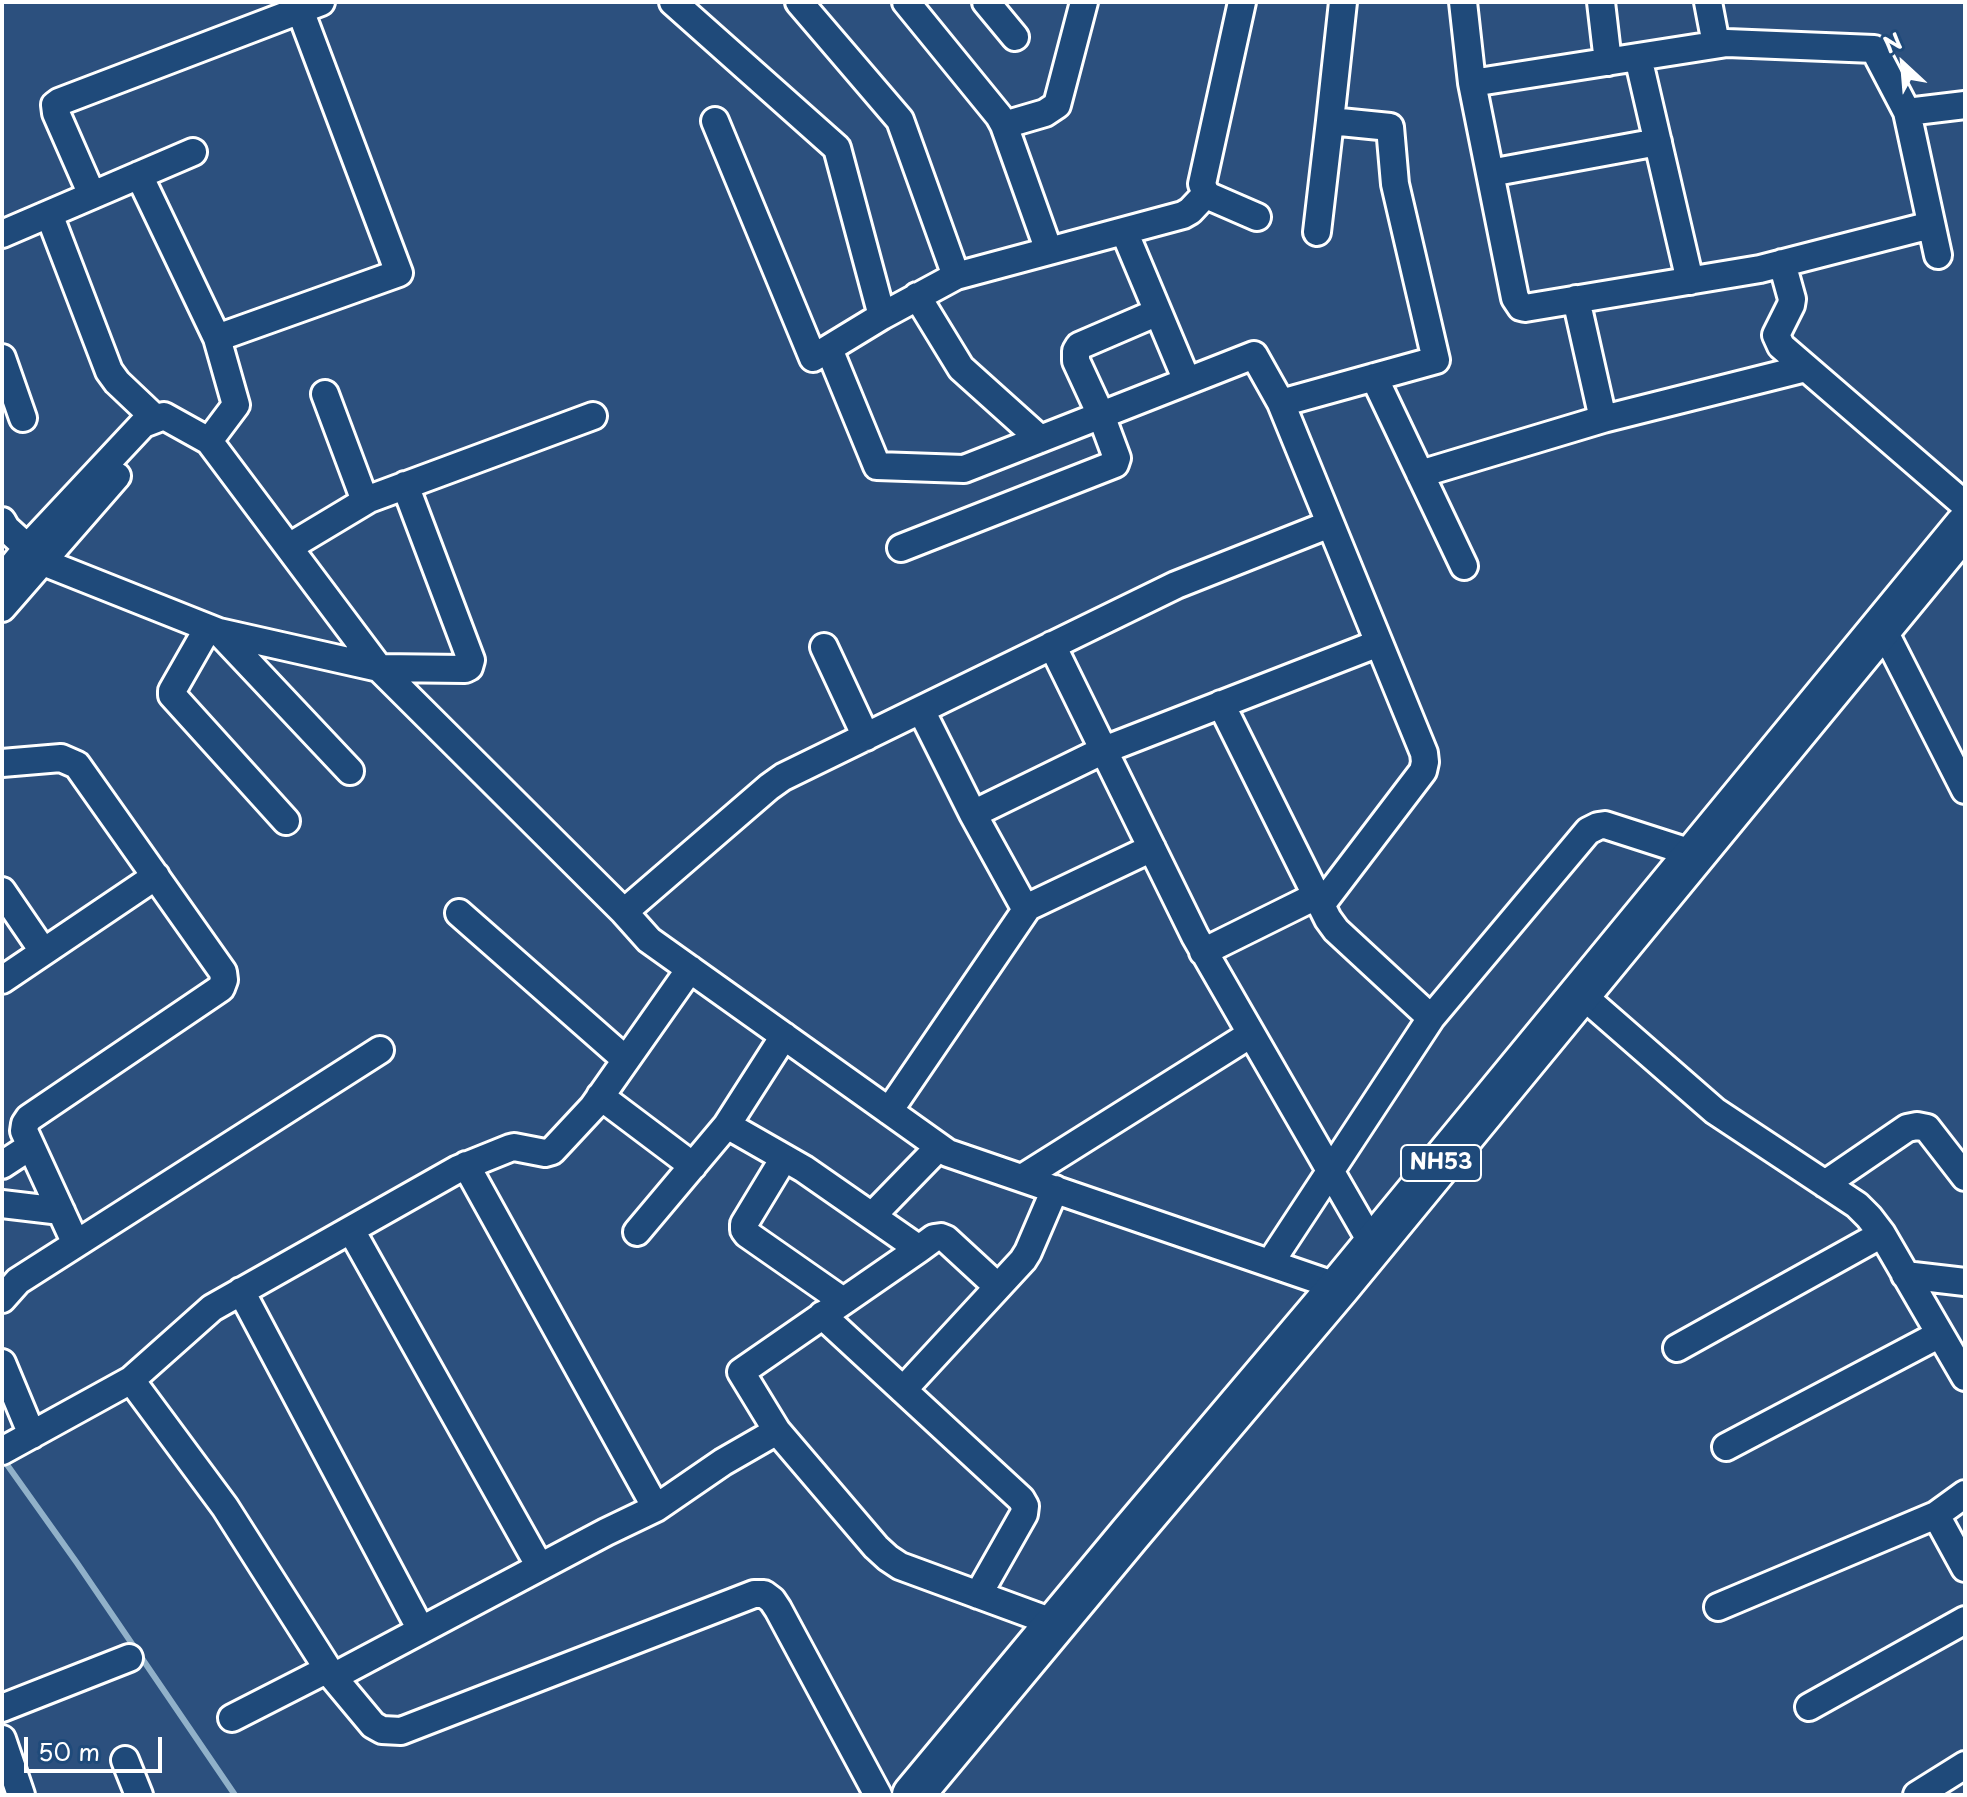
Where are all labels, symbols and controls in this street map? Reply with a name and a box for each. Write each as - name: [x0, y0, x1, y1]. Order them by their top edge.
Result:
- text: N: [1877, 23, 1907, 61]
- north arrow: [1863, 24, 1943, 104]
- road number: NH53: [1401, 1145, 1481, 1181]
- scale bar: [28, 1721, 166, 1771]
- text: 50 m: [38, 1733, 100, 1769]

